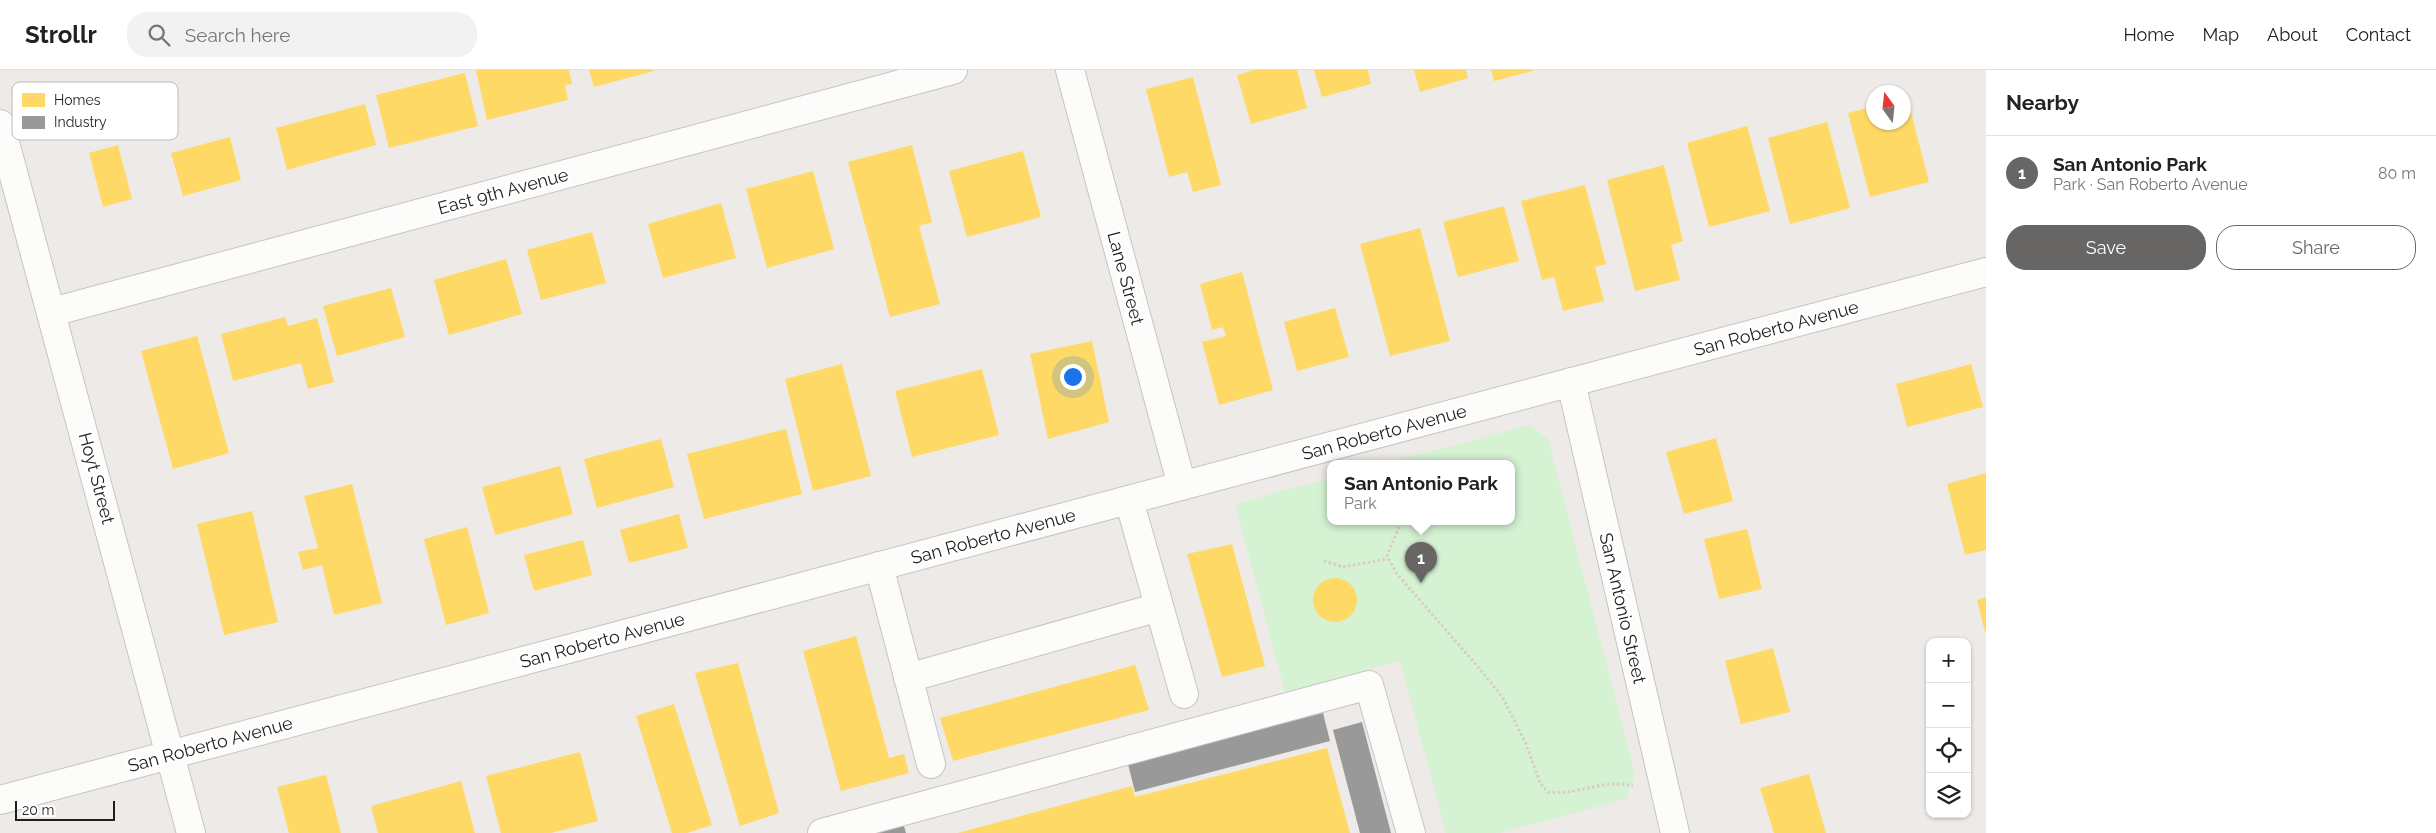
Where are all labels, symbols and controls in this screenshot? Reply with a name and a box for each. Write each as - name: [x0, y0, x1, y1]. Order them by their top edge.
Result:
- search box: [127, 12, 477, 57]
- text: Strollr: [25, 20, 97, 49]
- icon: search: [145, 21, 173, 49]
- text: Search here: [185, 24, 290, 46]
- text: Home: [2123, 24, 2174, 45]
- text: Map: [2202, 24, 2239, 45]
- text: About: [2267, 24, 2318, 45]
- text: Contact: [2346, 24, 2411, 45]
- legend: [12, 82, 178, 140]
- north arrow: [1866, 85, 1911, 130]
- text: Nearby: [2006, 90, 2079, 115]
- text: Homes: [54, 92, 101, 108]
- text: Industry: [54, 114, 107, 130]
- text: San Antonio Park: [2053, 153, 2207, 175]
- street label: East 9th Avenue: [435, 163, 571, 219]
- text: 1: [2018, 164, 2026, 183]
- text: 80 m: [2378, 164, 2416, 183]
- text: Park · San Roberto Avenue: [2053, 175, 2248, 194]
- button: Save: [2006, 225, 2206, 270]
- button: Share: [2216, 225, 2416, 270]
- street label: Lane Street: [1103, 229, 1149, 327]
- street label: San Roberto Avenue: [1691, 296, 1861, 360]
- your location: [1060, 364, 1086, 390]
- street label: San Roberto Avenue: [1299, 400, 1469, 464]
- street label: Hoyt Street: [75, 430, 119, 526]
- popup: [1327, 460, 1515, 525]
- text: San Antonio Park: [1344, 472, 1498, 494]
- text: Park: [1344, 494, 1377, 513]
- street label: San Roberto Avenue: [908, 504, 1078, 568]
- street label: San Antonio Street: [1595, 531, 1651, 685]
- pin: 1: [1405, 542, 1437, 583]
- street label: San Roberto Avenue: [517, 608, 687, 672]
- map controls: [1926, 638, 1971, 818]
- button: +: [1926, 638, 1971, 683]
- button: −: [1926, 683, 1971, 728]
- street label: San Roberto Avenue: [125, 712, 295, 776]
- button: locate: [1926, 728, 1971, 773]
- button: layers: [1926, 773, 1971, 818]
- scale bar: [15, 798, 115, 821]
- text: 20 m: [22, 802, 54, 818]

